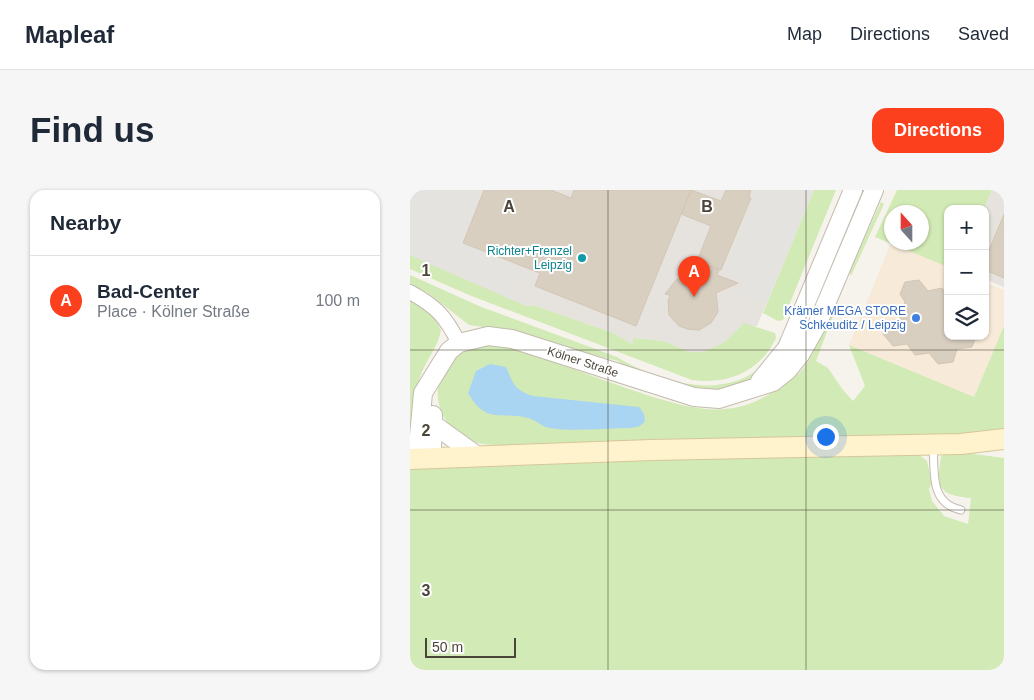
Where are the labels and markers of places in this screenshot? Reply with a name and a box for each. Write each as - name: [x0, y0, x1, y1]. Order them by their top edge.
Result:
- place label: Richter+Frenzel Leipzig: [487, 244, 572, 272]
- marker: Richter+Frenzel Leipzig: [576, 252, 588, 264]
- pin: A: [678, 256, 710, 297]
- place label: Krämer MEGA STORE Schkeuditz / Leipzig: [784, 304, 906, 332]
- marker: Krämer MEGA STORE Schkeuditz / Leipzig: [910, 312, 922, 324]

